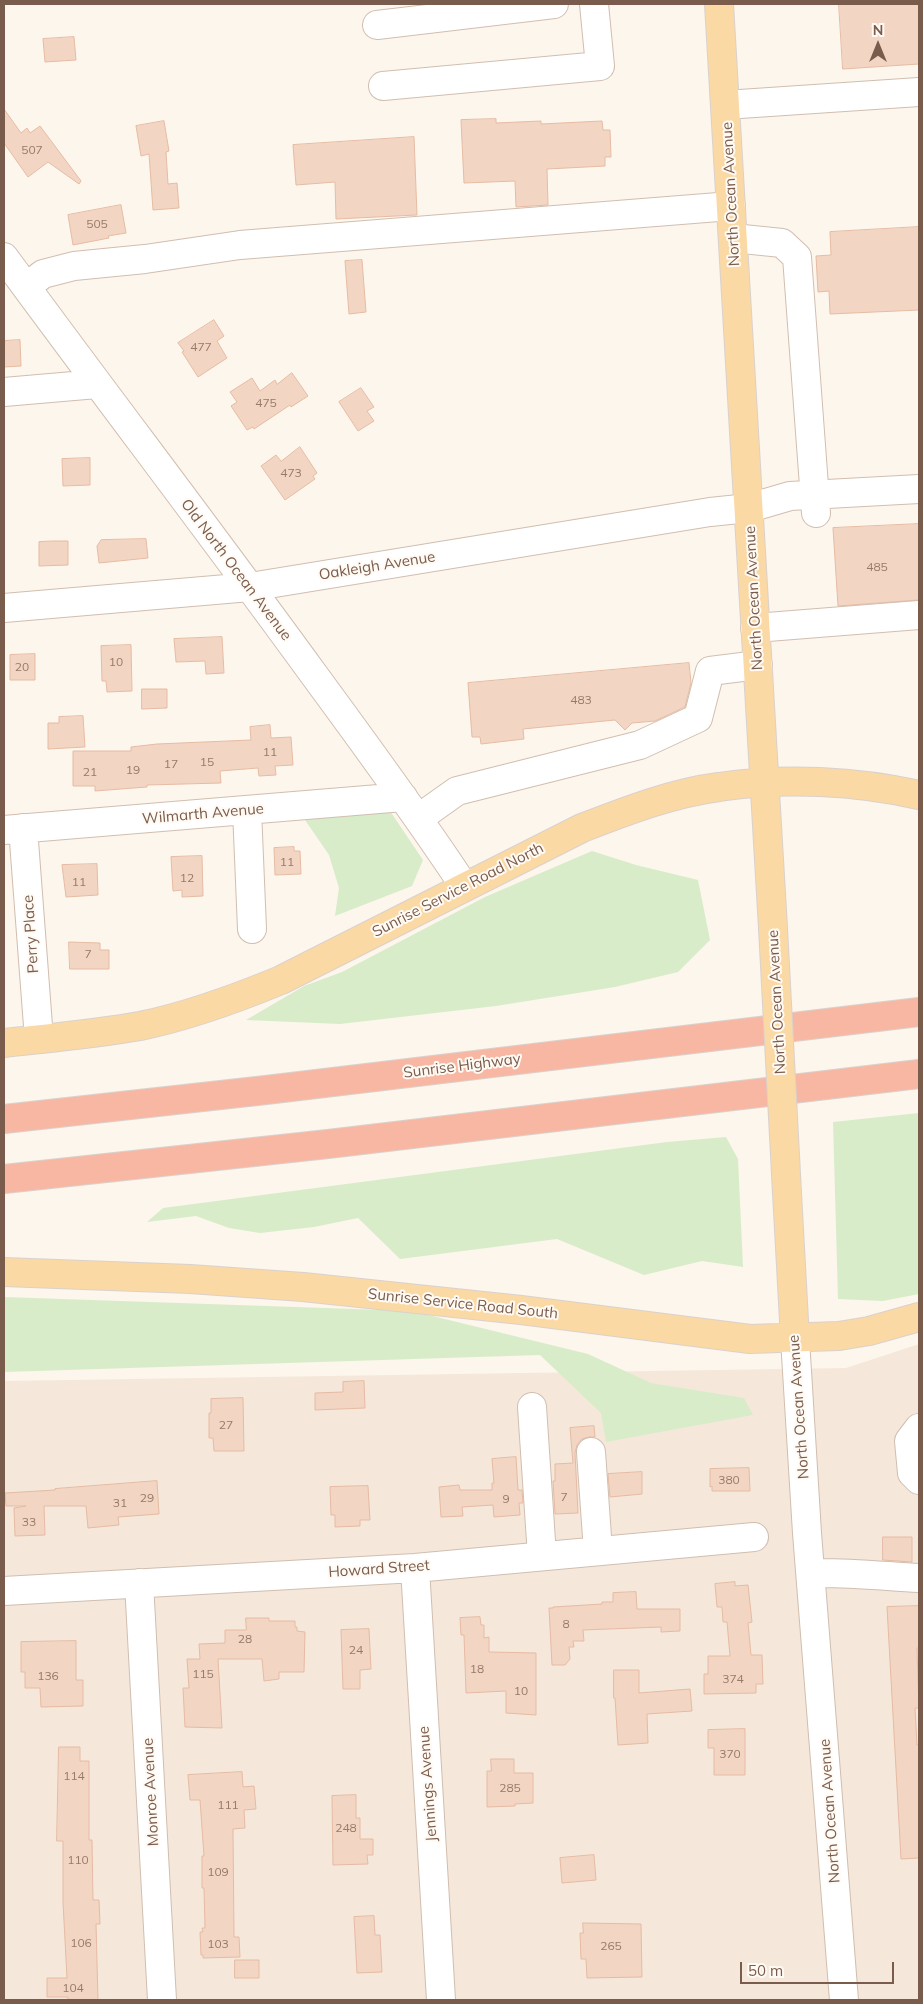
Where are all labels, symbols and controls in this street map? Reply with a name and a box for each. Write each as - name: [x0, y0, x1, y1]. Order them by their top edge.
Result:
- north arrow: [853, 20, 903, 70]
- text: N: [873, 21, 883, 39]
- street label: North Ocean Avenue: [718, 121, 744, 267]
- house number: 507: [21, 143, 43, 157]
- house number: 505: [86, 217, 108, 231]
- house number: 477: [190, 340, 212, 354]
- house number: 475: [255, 396, 277, 410]
- house number: 473: [280, 466, 302, 480]
- street label: Old North Ocean Avenue: [177, 496, 295, 644]
- street label: North Ocean Avenue: [741, 525, 767, 671]
- street label: Oakleigh Avenue: [318, 548, 436, 584]
- house number: 485: [866, 560, 888, 574]
- house number: 10: [109, 655, 123, 669]
- house number: 20: [15, 660, 29, 674]
- house number: 483: [570, 693, 592, 707]
- house number: 11: [263, 745, 277, 759]
- house number: 15: [200, 755, 214, 769]
- house number: 17: [164, 757, 178, 771]
- house number: 19: [126, 763, 140, 777]
- house number: 21: [83, 765, 97, 779]
- street label: Wilmarth Avenue: [141, 800, 265, 828]
- street label: Sunrise Service Road North: [369, 839, 547, 941]
- house number: 11: [280, 855, 294, 869]
- house number: 12: [180, 871, 194, 885]
- house number: 11: [72, 875, 86, 889]
- street label: Perry Place: [19, 894, 43, 974]
- street label: North Ocean Avenue: [764, 929, 790, 1075]
- house number: 7: [84, 947, 92, 961]
- street label: Sunrise Highway: [402, 1050, 522, 1082]
- street label: Sunrise Service Road South: [367, 1285, 559, 1323]
- street label: North Ocean Avenue: [785, 1334, 813, 1480]
- house number: 27: [219, 1418, 233, 1432]
- house number: 380: [718, 1473, 740, 1487]
- house number: 7: [560, 1490, 568, 1504]
- house number: 29: [140, 1491, 154, 1505]
- house number: 9: [502, 1492, 510, 1506]
- house number: 31: [113, 1496, 127, 1510]
- house number: 33: [22, 1515, 36, 1529]
- street label: Howard Street: [328, 1556, 430, 1582]
- house number: 8: [562, 1617, 570, 1631]
- house number: 28: [238, 1632, 252, 1646]
- house number: 24: [349, 1643, 363, 1657]
- house number: 18: [470, 1662, 484, 1676]
- house number: 115: [192, 1667, 214, 1681]
- house number: 136: [37, 1669, 59, 1683]
- house number: 374: [722, 1672, 744, 1686]
- house number: 10: [514, 1684, 528, 1698]
- street label: Jennings Avenue: [415, 1726, 441, 1842]
- street label: Monroe Avenue: [139, 1737, 163, 1847]
- street label: North Ocean Avenue: [816, 1738, 844, 1884]
- house number: 370: [719, 1747, 741, 1761]
- house number: 114: [63, 1769, 85, 1783]
- house number: 285: [499, 1781, 521, 1795]
- house number: 111: [217, 1798, 239, 1812]
- house number: 248: [335, 1821, 357, 1835]
- house number: 110: [67, 1853, 89, 1867]
- house number: 109: [207, 1865, 229, 1879]
- house number: 106: [70, 1936, 92, 1950]
- house number: 103: [207, 1937, 229, 1951]
- house number: 265: [600, 1939, 622, 1953]
- scale bar: [743, 1952, 897, 1984]
- text: 50 m: [748, 1961, 783, 1980]
- house number: 104: [62, 1981, 84, 1995]

